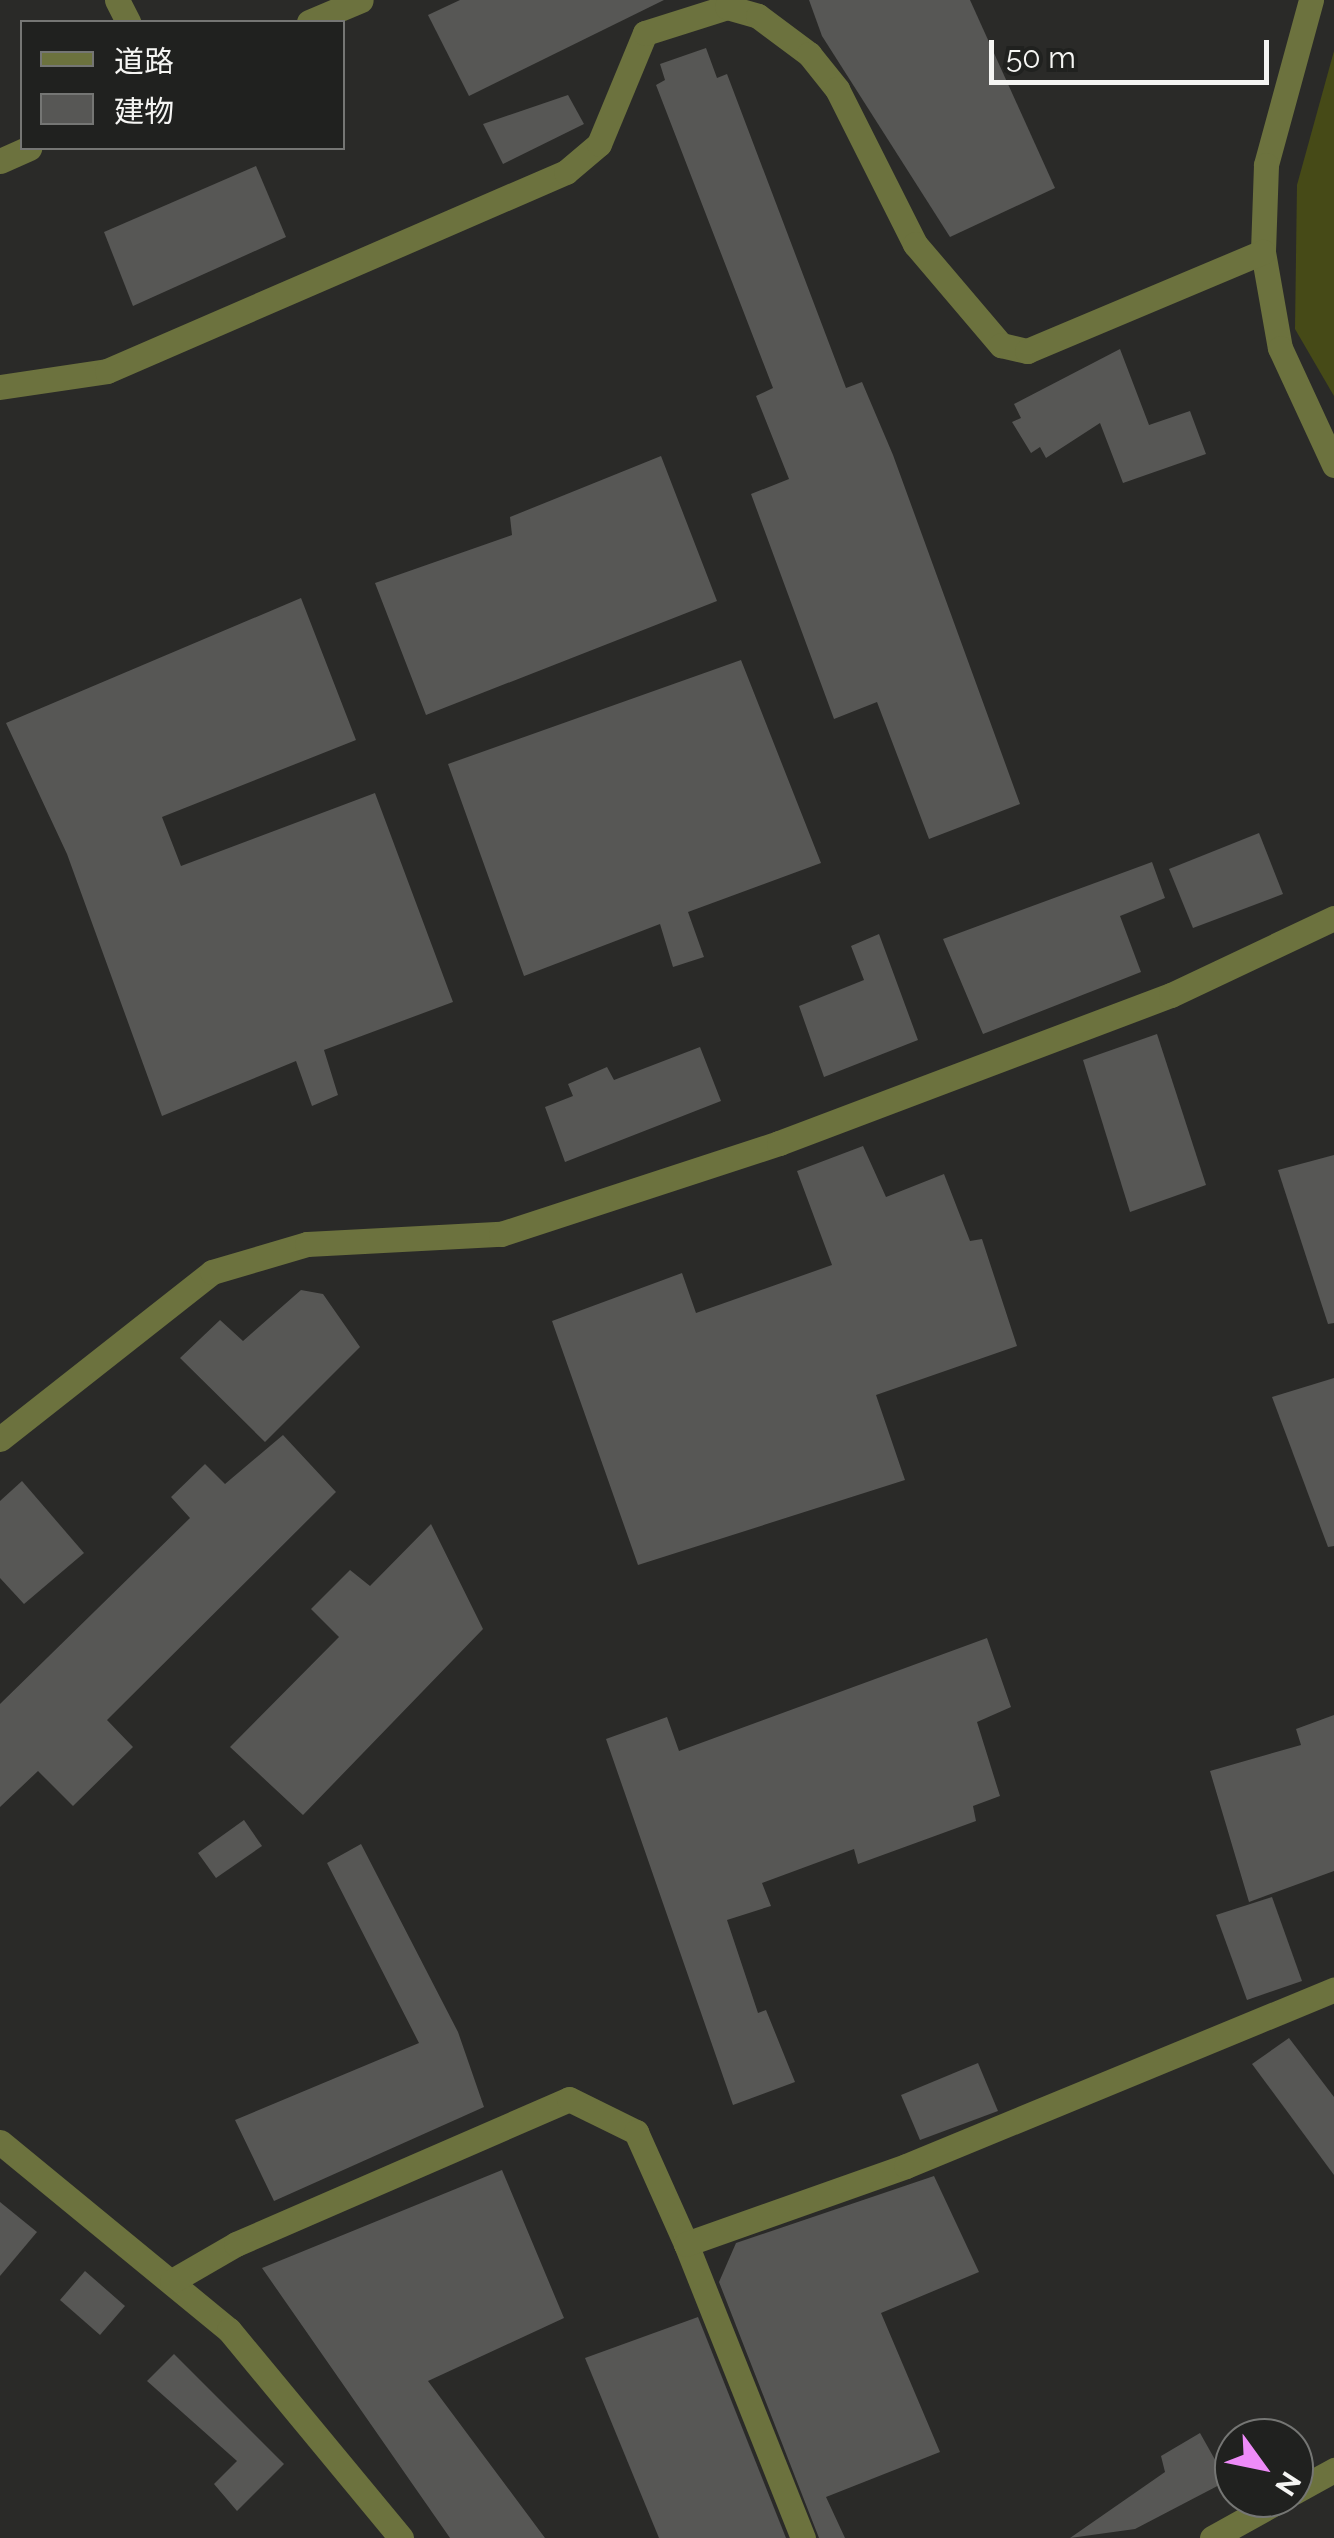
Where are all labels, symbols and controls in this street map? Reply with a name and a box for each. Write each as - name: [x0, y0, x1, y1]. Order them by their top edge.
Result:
- legend: [20, 20, 345, 150]
- scale bar: [994, 20, 1274, 82]
- text: 50 m: [1006, 40, 1076, 75]
- text: 道路: [114, 44, 174, 79]
- text: 建物: [114, 94, 174, 129]
- north arrow: [1214, 2418, 1314, 2518]
- text: N: [1268, 2466, 1308, 2501]

